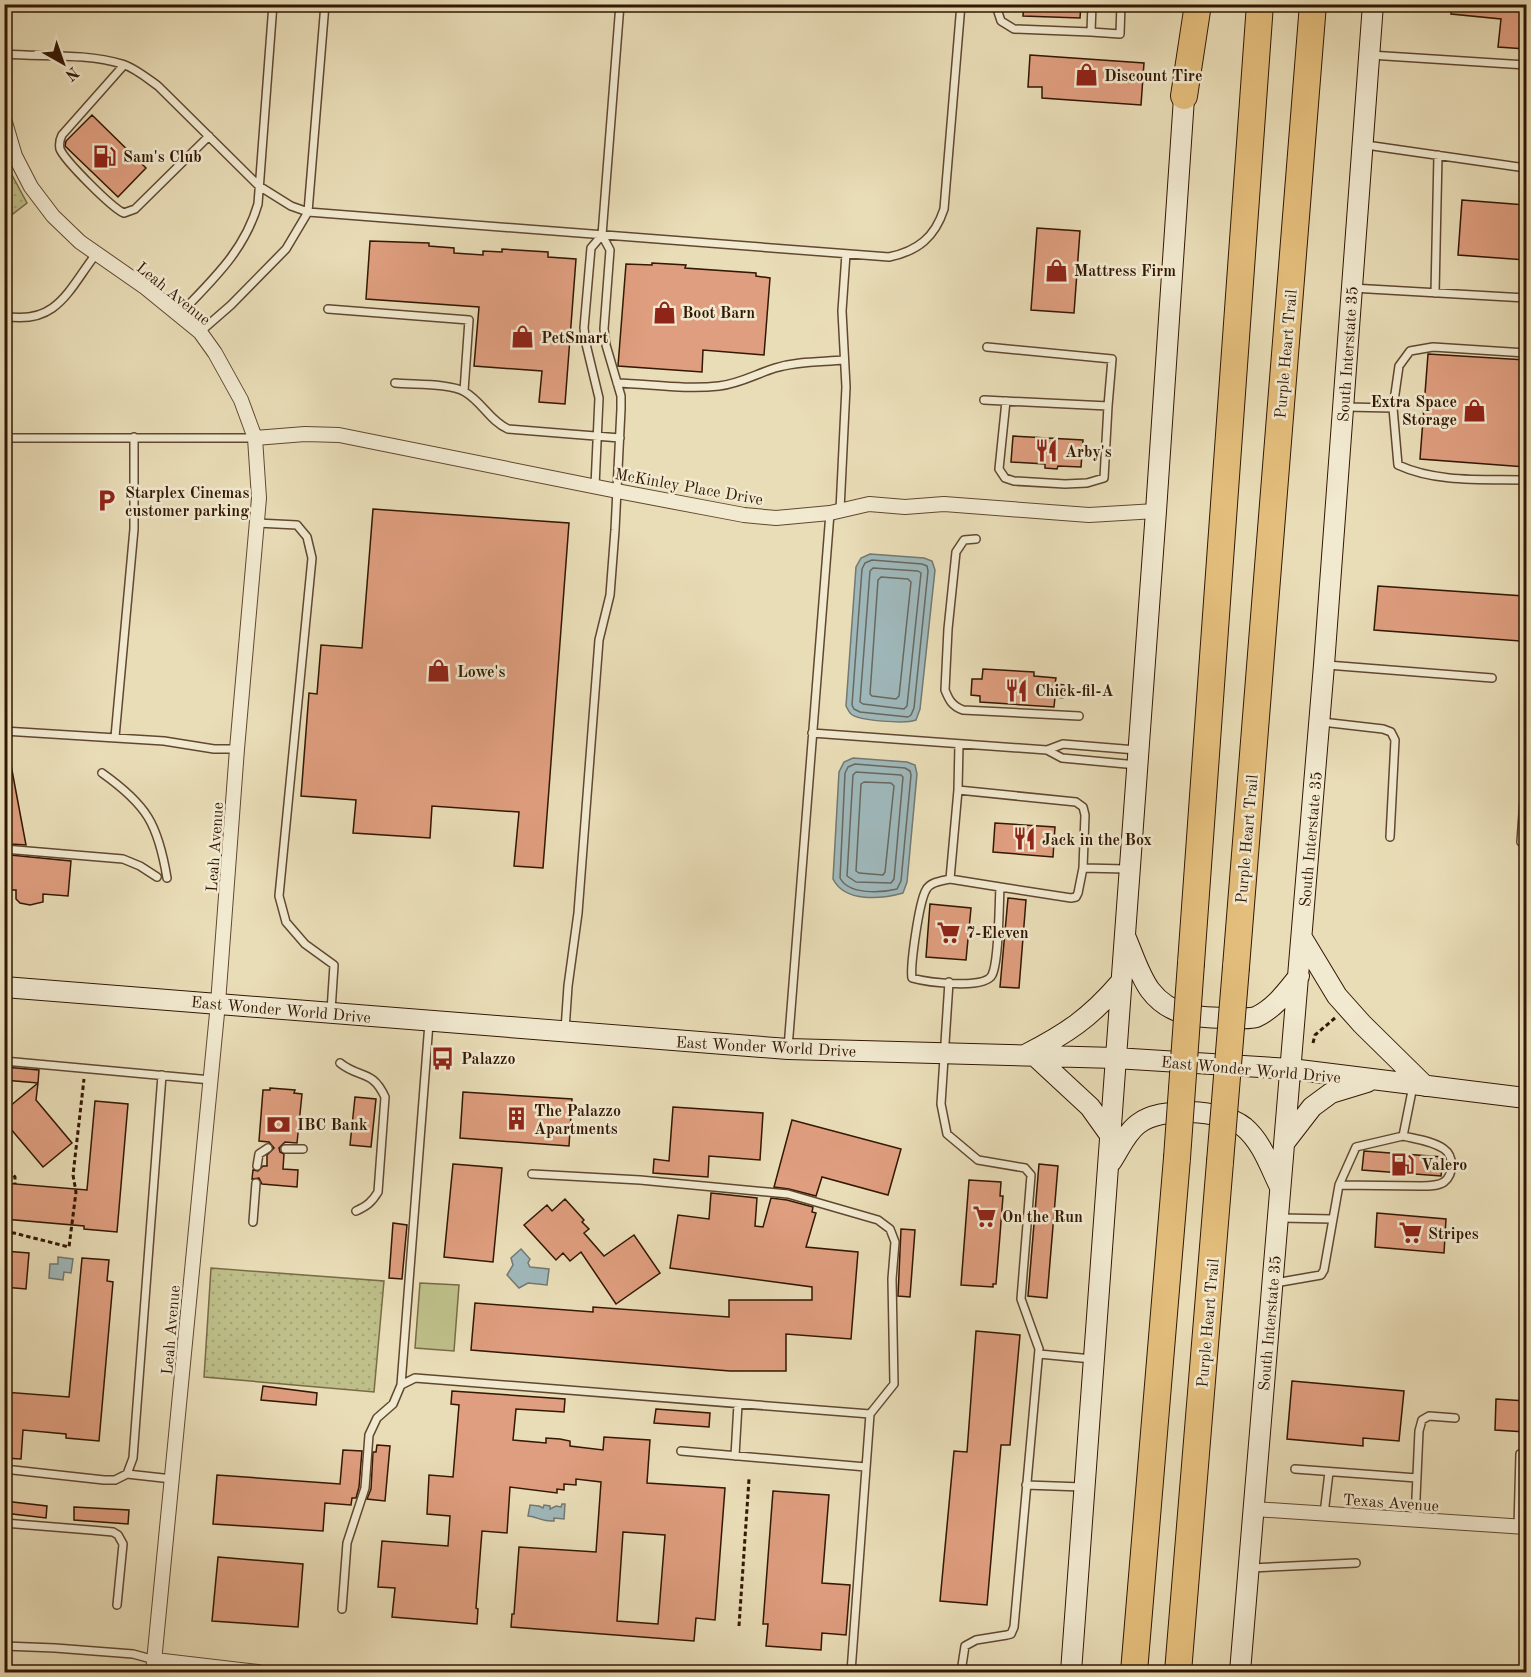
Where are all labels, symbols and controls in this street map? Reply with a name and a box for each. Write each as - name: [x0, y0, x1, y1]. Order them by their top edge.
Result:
- north arrow: [33, 33, 93, 93]
- shop icon: Discount Tire: [1073, 62, 1099, 88]
- text: N: [61, 63, 81, 84]
- place label: Discount Tire: [1104, 69, 1202, 85]
- fuel station icon: Sam's Club: [92, 143, 118, 169]
- place label: Sam's Club: [123, 150, 202, 166]
- shop icon: Mattress Firm: [1043, 257, 1069, 283]
- street label: Leah Avenue: [133, 260, 213, 329]
- place label: Mattress Firm: [1074, 264, 1176, 280]
- street label: South Interstate 35: [1336, 286, 1362, 423]
- street label: Purple Heart Trail: [1273, 289, 1301, 419]
- shop icon: Boot Barn: [651, 299, 677, 325]
- place label: Boot Barn: [682, 306, 755, 322]
- shop icon: PetSmart: [510, 324, 536, 350]
- place label: PetSmart: [541, 331, 609, 347]
- place label: Extra Space Storage: [1370, 395, 1457, 429]
- shop icon: Extra Space Storage: [1462, 397, 1488, 423]
- restaurant icon: Arby's: [1034, 438, 1060, 464]
- place label: Arby's: [1065, 445, 1112, 461]
- street label: McKinley Place Drive: [613, 467, 764, 509]
- place label: Starplex Cinemas customer parking: [125, 486, 249, 520]
- parking icon: Starplex Cinemas customer parking: [94, 488, 120, 514]
- shop icon: Lowe's: [426, 658, 452, 684]
- place label: Lowe's: [457, 665, 505, 681]
- restaurant icon: Chick-fil-A: [1004, 677, 1030, 703]
- place label: Chick-fil-A: [1035, 684, 1114, 700]
- street label: South Interstate 35: [1298, 771, 1326, 908]
- street label: Purple Heart Trail: [1234, 774, 1262, 904]
- street label: Leah Avenue: [205, 802, 227, 893]
- restaurant icon: Jack in the Box: [1011, 826, 1037, 852]
- place label: Jack in the Box: [1042, 833, 1152, 849]
- supermarket icon: 7-Eleven: [935, 919, 961, 945]
- place label: 7-Eleven: [966, 926, 1029, 942]
- street label: East Wonder World Drive: [190, 995, 371, 1027]
- street label: East Wonder World Drive: [675, 1035, 856, 1061]
- bus stop icon: Palazzo: [430, 1045, 456, 1071]
- place label: Palazzo: [461, 1052, 516, 1068]
- street label: East Wonder World Drive: [1160, 1055, 1341, 1087]
- place label: The Palazzo Apartments: [534, 1104, 621, 1138]
- building icon: The Palazzo Apartments: [503, 1106, 529, 1132]
- bank icon: IBC Bank: [266, 1111, 292, 1137]
- place label: IBC Bank: [297, 1118, 368, 1134]
- fuel station icon: Valero: [1390, 1151, 1416, 1177]
- place label: Valero: [1421, 1158, 1467, 1174]
- supermarket icon: On the Run: [971, 1203, 997, 1229]
- place label: On the Run: [1002, 1210, 1083, 1226]
- supermarket icon: Stripes: [1397, 1220, 1423, 1246]
- place label: Stripes: [1428, 1227, 1479, 1243]
- street label: South Interstate 35: [1257, 1255, 1285, 1392]
- street label: Purple Heart Trail: [1195, 1258, 1223, 1388]
- street label: Leah Avenue: [160, 1285, 184, 1376]
- street label: Texas Avenue: [1342, 1493, 1439, 1515]

